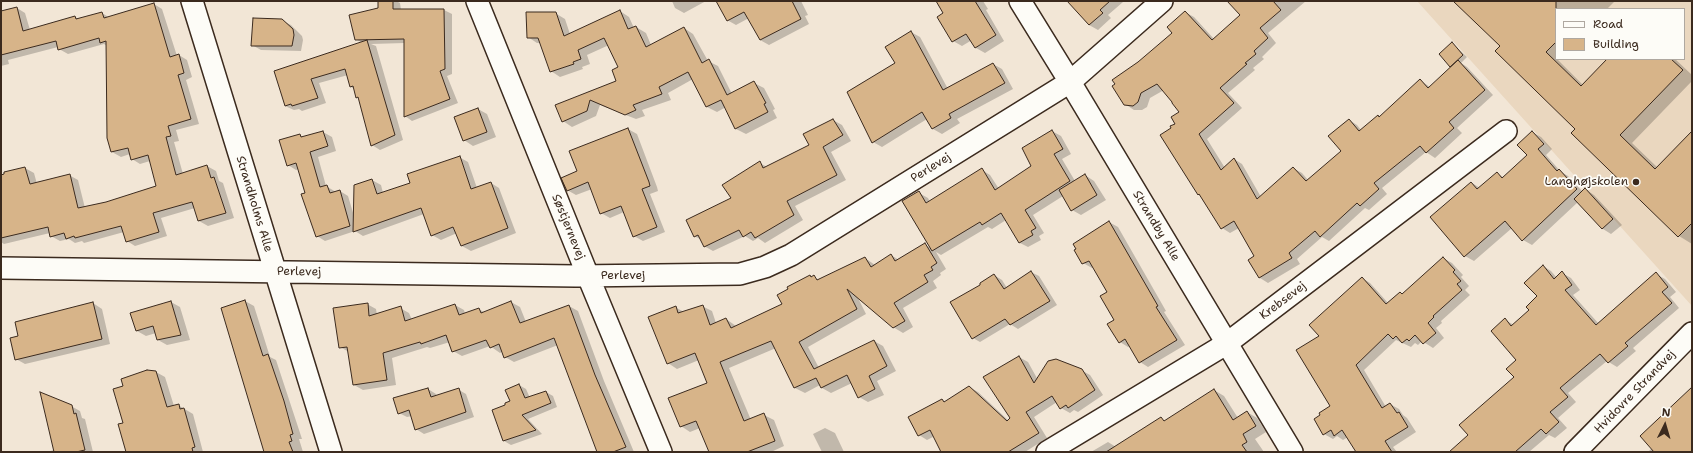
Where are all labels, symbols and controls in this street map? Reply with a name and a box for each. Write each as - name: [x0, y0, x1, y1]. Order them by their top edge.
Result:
- legend: [1555, 8, 1685, 60]
- text: Road: [1593, 16, 1623, 32]
- text: Building: [1593, 36, 1639, 52]
- street label: Perlevej: [908, 150, 954, 186]
- street label: Strandholms Alle: [233, 154, 275, 254]
- place label: Langhøjskolen: [1544, 175, 1628, 189]
- marker: Langhøjskolen: [1631, 177, 1641, 187]
- street label: Strandby Alle: [1129, 188, 1183, 264]
- street label: Søstjernevej: [548, 192, 588, 262]
- street label: Perlevej: [277, 264, 321, 280]
- street label: Perlevej: [601, 269, 645, 283]
- street label: Krebsevej: [1257, 279, 1309, 323]
- street label: Hvidovre Strandvej: [1592, 347, 1678, 437]
- north arrow: [1645, 405, 1685, 445]
- text: N: [1661, 405, 1671, 420]

